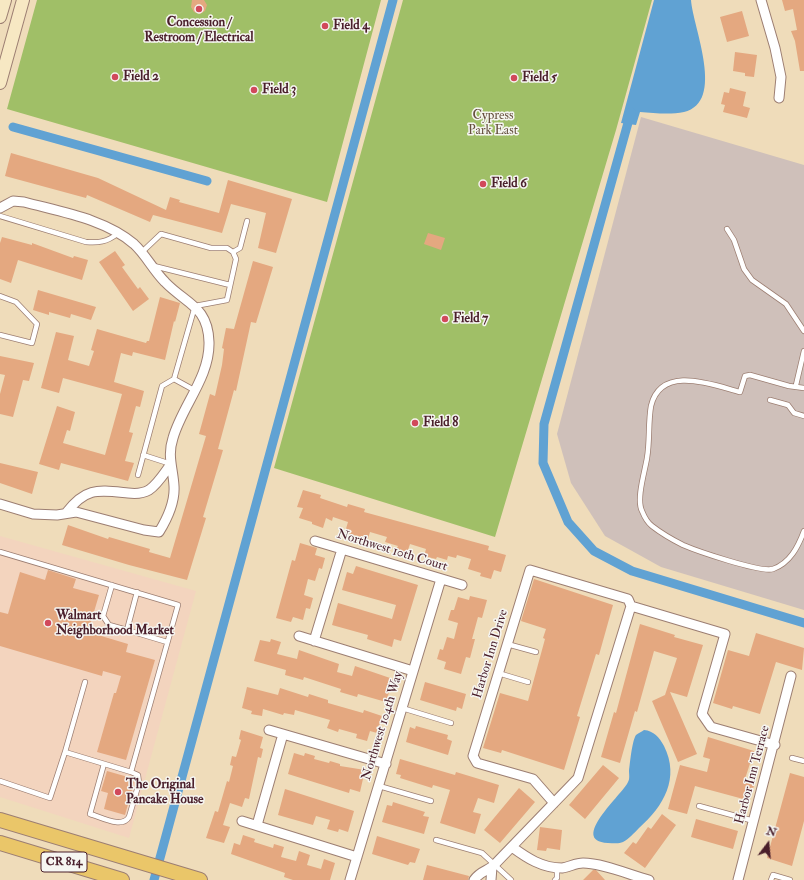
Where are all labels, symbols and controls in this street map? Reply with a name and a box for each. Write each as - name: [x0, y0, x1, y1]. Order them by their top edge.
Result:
- marker: Concession / Restroom / Electrical: [194, 4, 204, 14]
- place label: Concession / Restroom / Electrical: [144, 15, 254, 46]
- place label: Field 4: [333, 18, 369, 34]
- marker: Field 4: [320, 21, 330, 31]
- place label: Field 2: [123, 69, 159, 85]
- place label: Field 5: [522, 70, 557, 86]
- marker: Field 2: [110, 72, 120, 82]
- marker: Field 5: [509, 73, 519, 83]
- place label: Field 3: [262, 82, 296, 98]
- marker: Field 3: [249, 85, 259, 95]
- park label: Cypress Park East: [468, 108, 518, 139]
- place label: Field 6: [491, 176, 527, 192]
- marker: Field 6: [478, 179, 488, 189]
- place label: Field 7: [453, 311, 488, 327]
- marker: Field 7: [440, 314, 450, 324]
- place label: Field 8: [423, 415, 458, 431]
- marker: Field 8: [410, 418, 420, 428]
- street label: Northwest 10th Court: [335, 527, 449, 575]
- place label: Walmart Neighborhood Market: [56, 608, 174, 639]
- street label: Harbor Inn Drive: [470, 608, 512, 700]
- marker: Walmart Neighborhood Market: [43, 618, 53, 628]
- street label: Northwest 104th Way: [359, 670, 407, 782]
- street label: Harbor Inn Terrace: [732, 724, 774, 826]
- place label: The Original Pancake House: [126, 777, 203, 808]
- marker: The Original Pancake House: [113, 787, 123, 797]
- north arrow: [748, 824, 788, 864]
- text: N: [765, 824, 778, 840]
- road number: CR 814: [41, 852, 87, 872]

